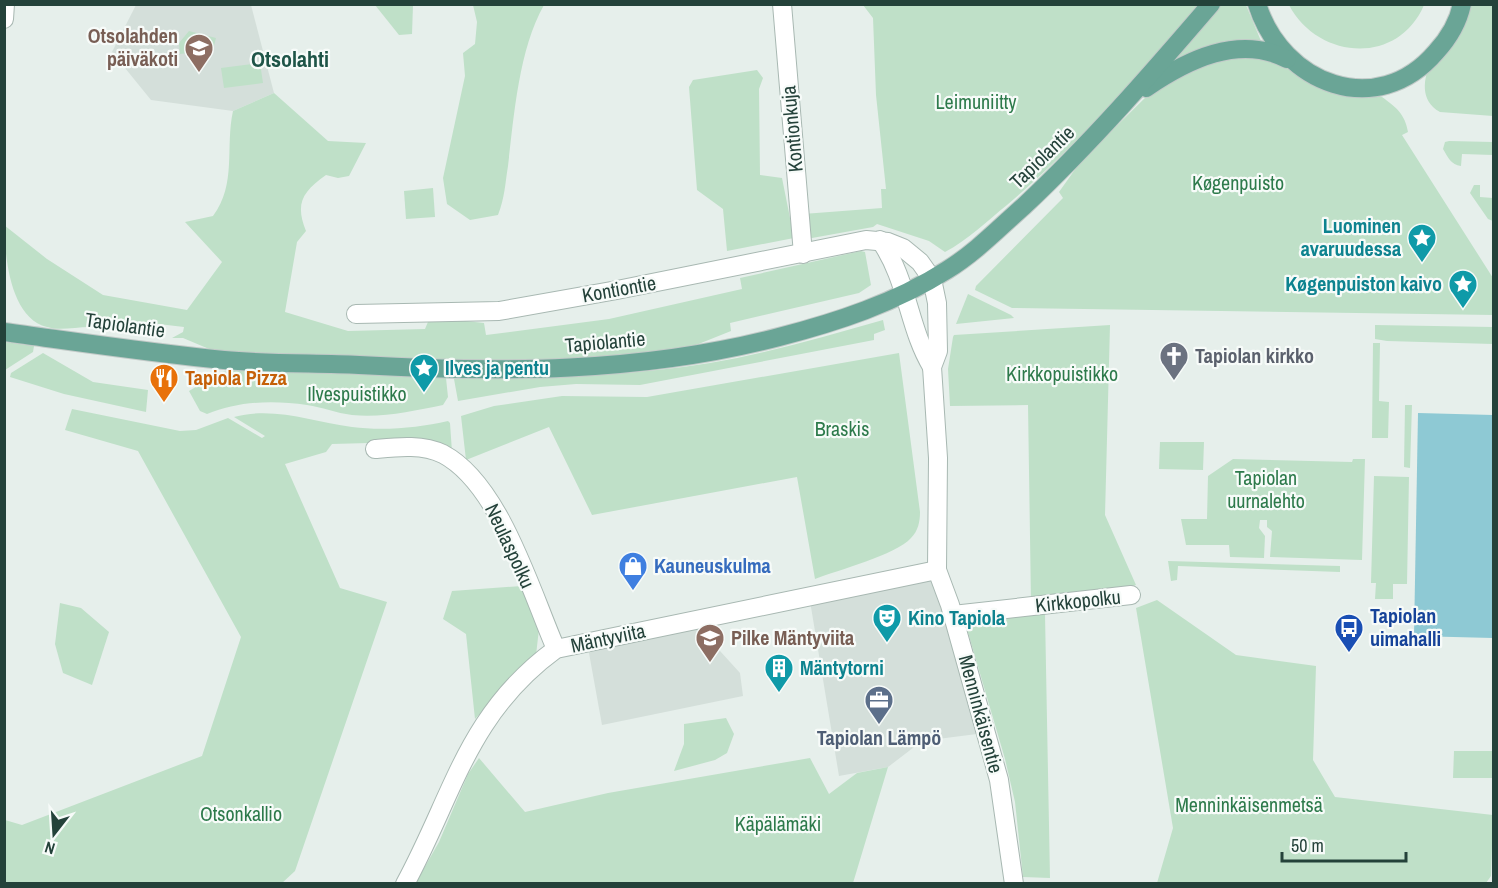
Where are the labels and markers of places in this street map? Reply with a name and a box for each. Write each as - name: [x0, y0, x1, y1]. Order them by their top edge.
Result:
- place label: Otsolahden päiväkoti: [88, 22, 178, 72]
- school or university icon: Otsolahden päiväkoti: [183, 32, 215, 74]
- place label: Luominen avaruudessa: [1301, 212, 1401, 262]
- place icon: Luominen avaruudessa: [1406, 222, 1438, 264]
- place icon: Køgenpuiston kaivo: [1447, 268, 1479, 310]
- place label: Køgenpuiston kaivo: [1285, 270, 1442, 297]
- church icon: Tapiolan kirkko: [1158, 340, 1190, 382]
- place label: Tapiolan kirkko: [1195, 342, 1314, 369]
- place icon: Ilves ja pentu: [408, 352, 440, 394]
- place label: Ilves ja pentu: [445, 354, 549, 381]
- restaurant icon: Tapiola Pizza: [148, 362, 180, 404]
- place label: Tapiola Pizza: [185, 364, 287, 391]
- shop icon: Kauneuskulma: [617, 550, 649, 592]
- place label: Kauneuskulma: [654, 552, 771, 579]
- theatre icon: Kino Tapiola: [871, 602, 903, 644]
- place label: Tapiolan uimahalli: [1370, 602, 1441, 652]
- place label: Kino Tapiola: [908, 604, 1005, 631]
- bus stop icon: Tapiolan uimahalli: [1333, 612, 1365, 654]
- school or university icon: Pilke Mäntyviita: [694, 622, 726, 664]
- place label: Pilke Mäntyviita: [731, 624, 854, 651]
- building icon: Mäntytorni: [763, 652, 795, 694]
- place label: Mäntytorni: [800, 654, 884, 681]
- office icon: Tapiolan Lämpö: [863, 684, 895, 726]
- place label: Tapiolan Lämpö: [817, 724, 941, 751]

